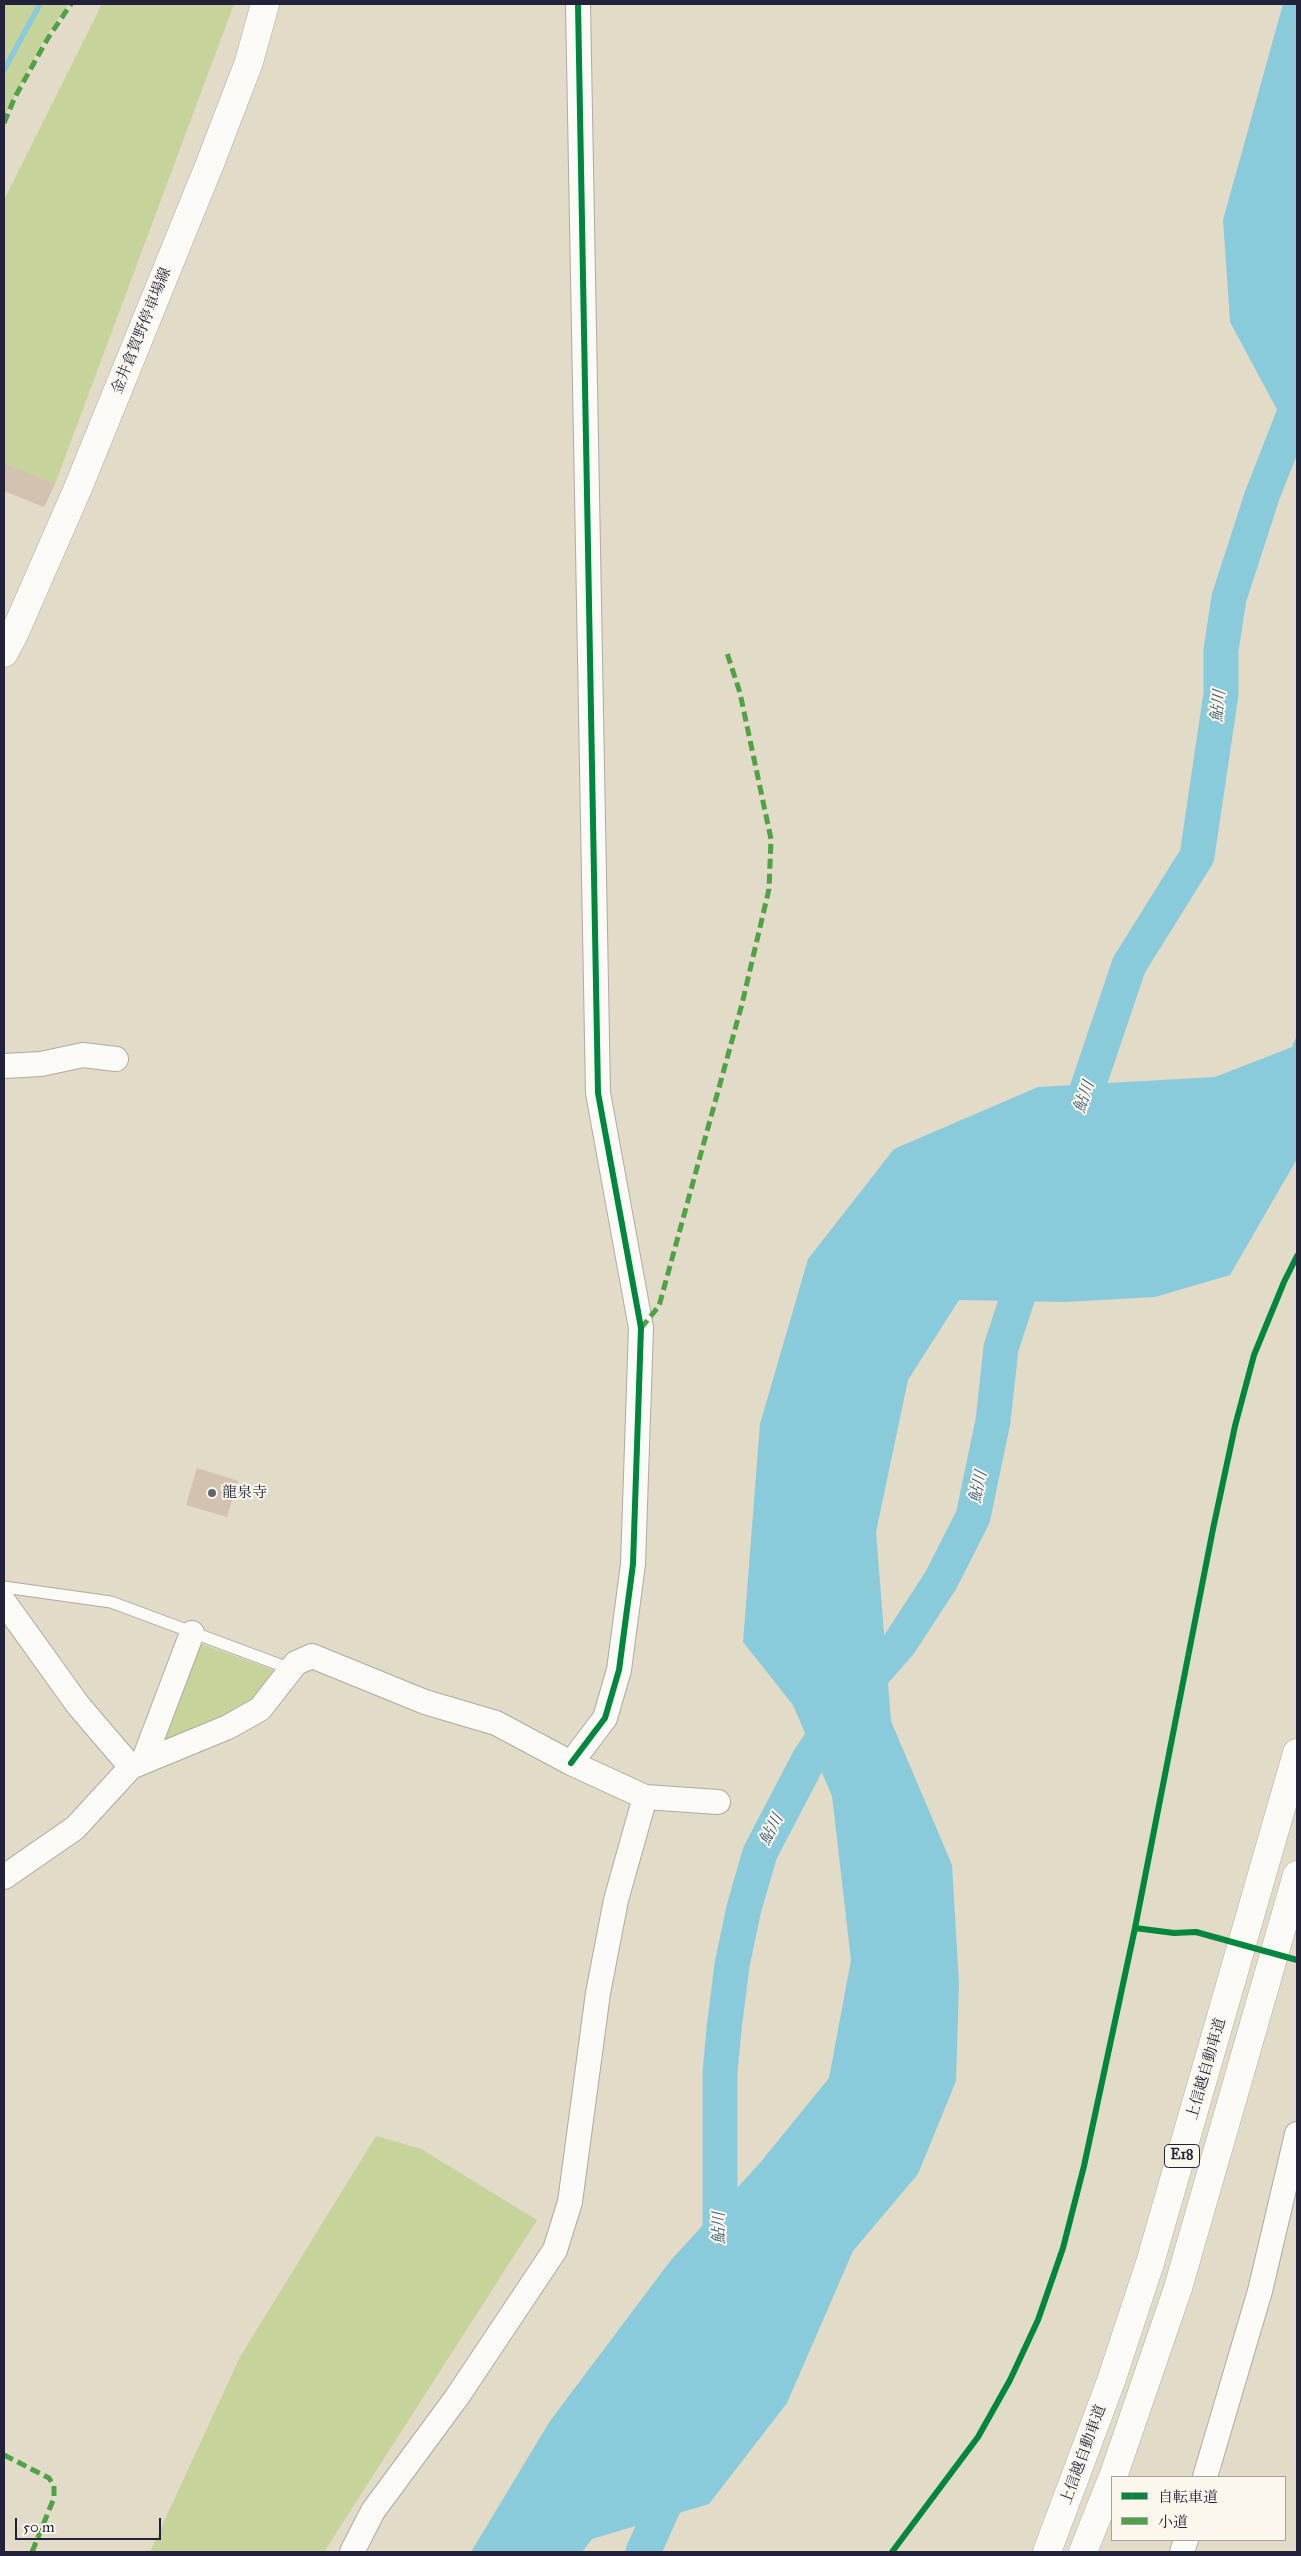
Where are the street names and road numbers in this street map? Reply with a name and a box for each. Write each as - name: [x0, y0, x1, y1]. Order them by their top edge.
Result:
- street label: 金井倉賀野停車場線: [108, 265, 176, 397]
- street label: 上信越自動車道: [1184, 2016, 1230, 2122]
- road number: E18: [1164, 2144, 1200, 2168]
- street label: 上信越自動車道: [1058, 2403, 1110, 2507]

